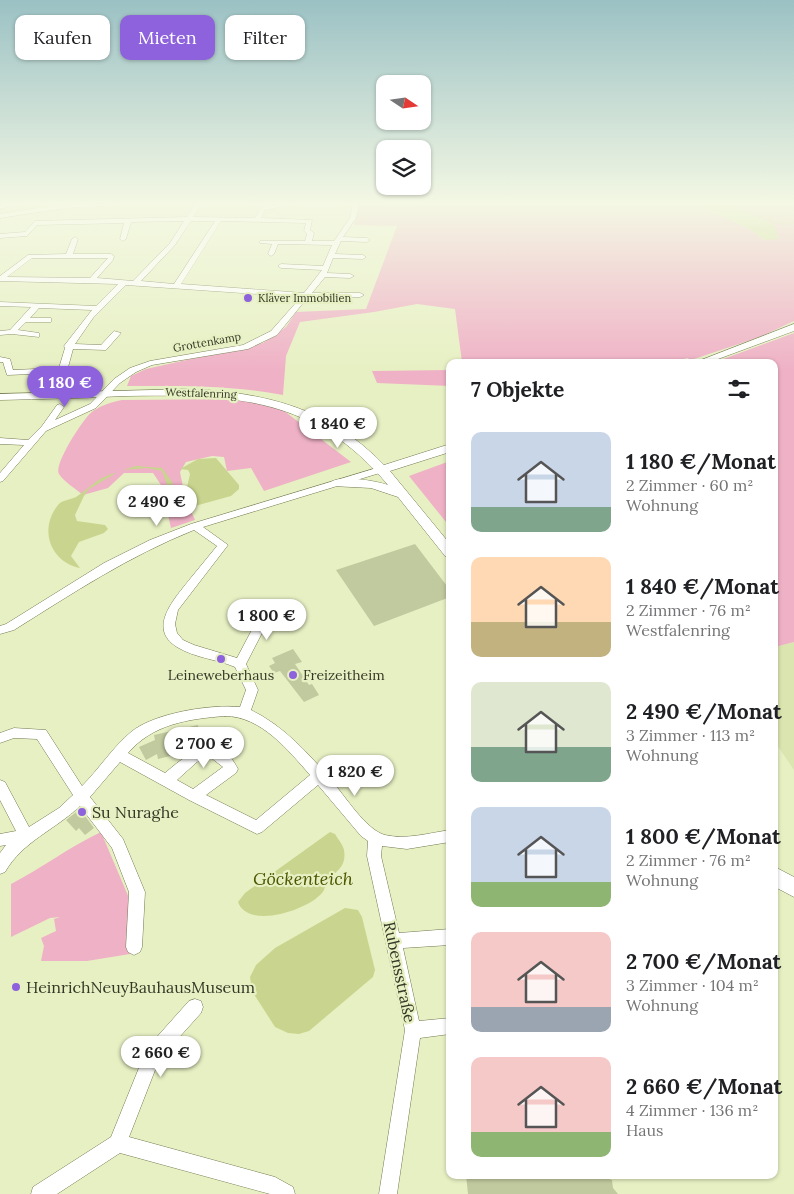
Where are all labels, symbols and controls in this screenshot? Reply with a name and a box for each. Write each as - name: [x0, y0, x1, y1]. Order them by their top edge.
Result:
- chip: Kaufen: [15, 15, 110, 60]
- chip: Mieten: [120, 15, 215, 60]
- chip: Filter: [225, 15, 305, 60]
- north arrow: [376, 75, 431, 130]
- map controls: [376, 75, 431, 195]
- button: layers: [376, 140, 431, 195]
- place label: Kläver Immobilien: [258, 291, 351, 305]
- marker: Kläver Immobilien: [242, 292, 254, 304]
- street label: Grottenkamp: [172, 329, 242, 355]
- pin: 1 180 €: [19, 366, 111, 408]
- text: 1 180 €: [38, 372, 92, 392]
- icon: filters: [725, 375, 753, 403]
- text: 7 Objekte: [471, 376, 564, 403]
- street label: Westfalenring: [165, 385, 238, 401]
- pin: 1 840 €: [292, 406, 384, 449]
- text: 1 840 €: [310, 413, 366, 433]
- text: 1 180 €/Monat: [626, 448, 776, 475]
- icon: home: [511, 452, 571, 512]
- text: 2 Zimmer · 60 m²: [626, 475, 753, 495]
- pin: 2 490 €: [111, 484, 203, 527]
- text: 2 490 €: [128, 491, 186, 511]
- text: Wohnung: [626, 495, 698, 515]
- text: 1 840 €/Monat: [626, 573, 779, 600]
- icon: home: [511, 577, 571, 637]
- pin: 1 800 €: [221, 598, 313, 641]
- text: 2 Zimmer · 76 m²: [626, 600, 751, 620]
- text: 1 800 €: [238, 605, 296, 625]
- text: Westfalenring: [626, 620, 730, 640]
- marker: Leineweberhaus: [215, 653, 227, 665]
- place label: Leineweberhaus: [168, 666, 274, 684]
- place label: Freizeitheim: [303, 666, 385, 684]
- marker: Freizeitheim: [287, 669, 299, 681]
- text: 2 490 €/Monat: [626, 698, 782, 725]
- icon: home: [511, 702, 571, 762]
- text: 3 Zimmer · 113 m²: [626, 725, 755, 745]
- pin: 2 700 €: [158, 726, 250, 769]
- text: 2 700 €: [175, 733, 233, 753]
- text: Wohnung: [626, 745, 698, 765]
- pin: 1 820 €: [309, 754, 401, 797]
- text: 1 820 €: [327, 761, 383, 781]
- place label: Su Nuraghe: [92, 802, 179, 822]
- marker: Su Nuraghe: [76, 806, 88, 818]
- text: 1 800 €/Monat: [626, 823, 781, 850]
- icon: home: [511, 827, 571, 887]
- text: 2 Zimmer · 76 m²: [626, 850, 751, 870]
- water label: Göckenteich: [253, 867, 354, 890]
- text: Wohnung: [626, 870, 698, 890]
- street label: Rubensstraße: [380, 920, 421, 1025]
- text: 2 700 €/Monat: [626, 948, 781, 975]
- icon: home: [511, 952, 571, 1012]
- text: 3 Zimmer · 104 m²: [626, 975, 759, 995]
- place label: HeinrichNeuyBauhausMuseum: [26, 977, 255, 997]
- marker: HeinrichNeuyBauhausMuseum: [10, 981, 22, 993]
- text: Wohnung: [626, 995, 698, 1015]
- pin: 2 660 €: [115, 1036, 207, 1078]
- text: 2 660 €: [132, 1042, 190, 1062]
- text: 2 660 €/Monat: [626, 1073, 782, 1100]
- icon: home: [511, 1077, 571, 1137]
- text: 4 Zimmer · 136 m²: [626, 1100, 758, 1120]
- text: Haus: [626, 1120, 663, 1140]

